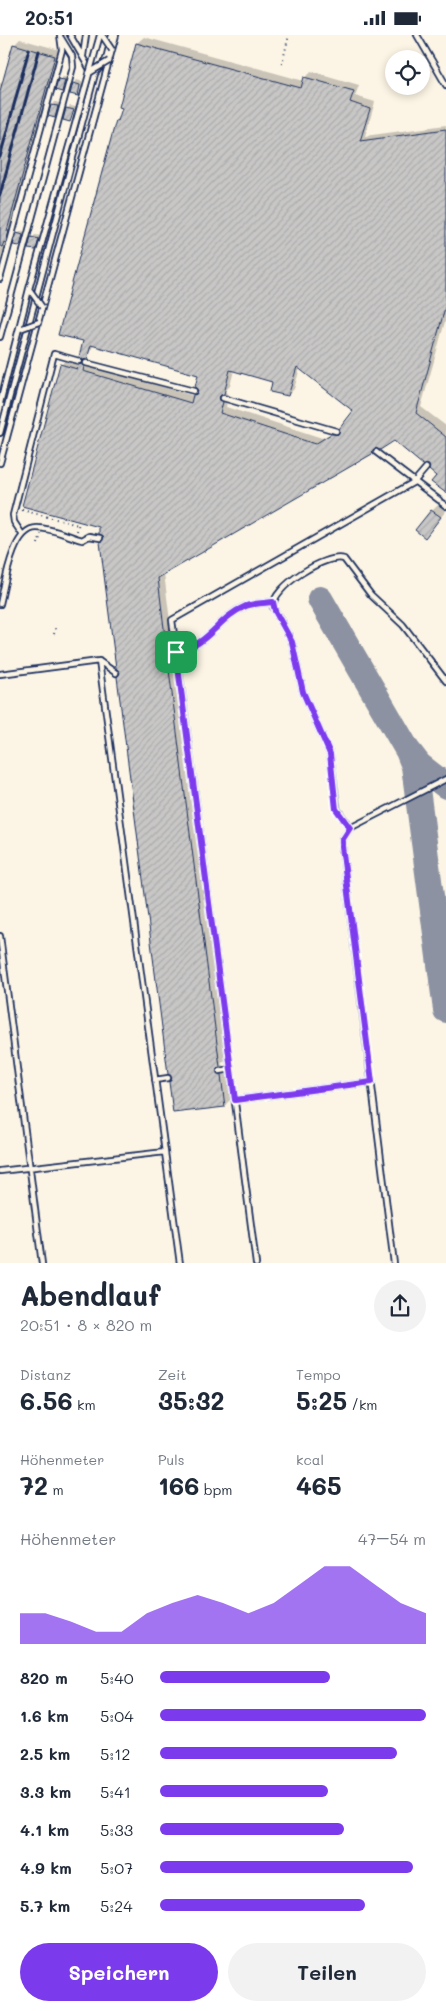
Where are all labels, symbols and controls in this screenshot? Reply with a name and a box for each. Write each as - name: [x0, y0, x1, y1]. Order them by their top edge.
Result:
- text: 20:51: [25, 5, 73, 30]
- map controls: [385, 50, 430, 95]
- button: locate: [385, 50, 430, 95]
- pin: [155, 631, 197, 673]
- icon: arrive: [162, 638, 190, 666]
- text: Abendlauf: [20, 1277, 161, 1313]
- button: share: [374, 1280, 426, 1332]
- text: 20:51 · 8 × 820 m: [20, 1314, 152, 1335]
- text: Distanz: [20, 1365, 71, 1384]
- text: Zeit: [158, 1365, 187, 1384]
- text: Tempo: [296, 1365, 341, 1384]
- text: 6.56: [20, 1384, 73, 1416]
- text: 35:32: [158, 1384, 225, 1416]
- text: 5:25: [296, 1384, 347, 1416]
- text: km: [73, 1395, 96, 1414]
- text: /km: [347, 1395, 378, 1414]
- text: Höhenmeter: [20, 1450, 104, 1469]
- text: Puls: [158, 1450, 185, 1469]
- text: kcal: [296, 1450, 324, 1469]
- text: 72: [20, 1469, 48, 1501]
- text: 166: [158, 1469, 199, 1501]
- text: 465: [296, 1469, 342, 1501]
- text: m: [48, 1480, 64, 1499]
- text: bpm: [199, 1480, 233, 1499]
- text: Höhenmeter: [20, 1528, 116, 1549]
- text: 47–54 m: [358, 1528, 426, 1549]
- text: 820 m: [20, 1667, 68, 1688]
- text: 5:40: [100, 1667, 134, 1688]
- text: 1.6 km: [20, 1705, 69, 1726]
- text: 5:04: [100, 1705, 134, 1726]
- text: 2.5 km: [20, 1743, 70, 1764]
- text: 5:12: [100, 1743, 130, 1764]
- text: 3.3 km: [20, 1781, 71, 1802]
- text: 5:41: [100, 1781, 131, 1802]
- text: 4.1 km: [20, 1819, 69, 1840]
- text: 5:33: [100, 1819, 133, 1840]
- text: 4.9 km: [20, 1857, 72, 1878]
- text: 5:07: [100, 1857, 133, 1878]
- text: 5.7 km: [20, 1895, 70, 1916]
- text: 5:24: [100, 1895, 133, 1916]
- button: Speichern: [20, 1943, 218, 2001]
- button: Teilen: [228, 1943, 426, 2001]

